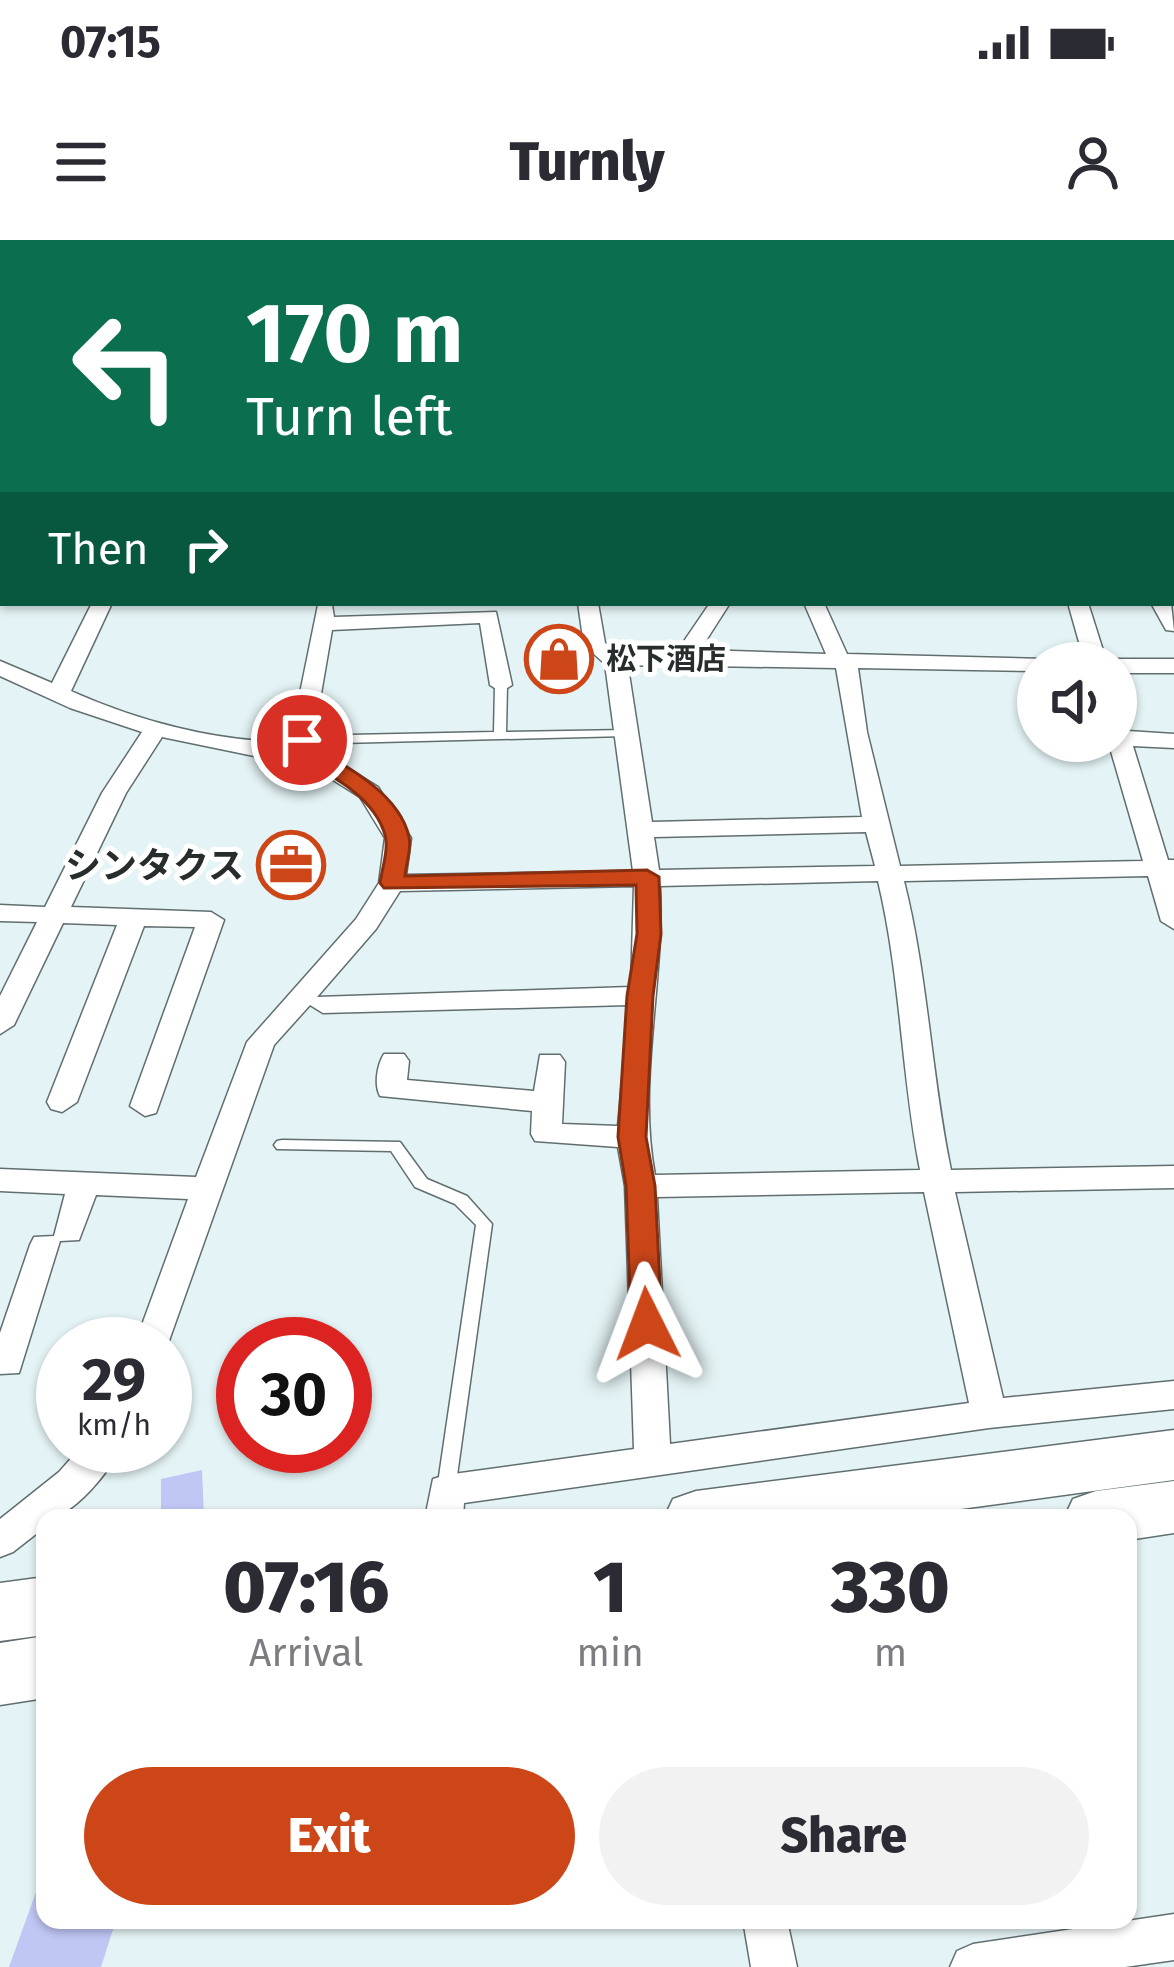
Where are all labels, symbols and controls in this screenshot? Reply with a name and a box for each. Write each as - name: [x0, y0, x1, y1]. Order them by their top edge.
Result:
- text: 07:15: [60, 15, 161, 69]
- icon: menu: [48, 129, 114, 195]
- icon: person: [1060, 129, 1126, 195]
- text: Turnly: [509, 130, 665, 194]
- text: 170 m: [246, 283, 463, 384]
- icon: left: [48, 288, 204, 444]
- text: Turn left: [246, 385, 453, 449]
- icon: right: [173, 516, 239, 582]
- text: Then: [48, 522, 149, 576]
- shop icon: 松下酒店: [524, 624, 594, 694]
- place label: 松下酒店: [606, 641, 726, 677]
- map controls: [1017, 642, 1137, 762]
- button: sound: [1017, 642, 1137, 762]
- pin: [251, 689, 353, 791]
- icon: arrive: [269, 707, 335, 773]
- office icon: シンタクス: [256, 830, 326, 900]
- place label: シンタクス: [65, 844, 244, 888]
- position arrow: [584, 1261, 710, 1387]
- speed limit sign: 30: [216, 1317, 372, 1473]
- text: 29: [82, 1344, 146, 1416]
- text: km/h: [77, 1407, 151, 1443]
- text: 07:16: [223, 1545, 389, 1631]
- text: 1: [593, 1545, 627, 1631]
- text: 330: [831, 1545, 950, 1631]
- text: Arrival: [249, 1630, 363, 1676]
- text: min: [577, 1630, 644, 1676]
- text: m: [874, 1630, 907, 1676]
- button: Exit: [84, 1767, 575, 1905]
- button: Share: [599, 1767, 1089, 1905]

